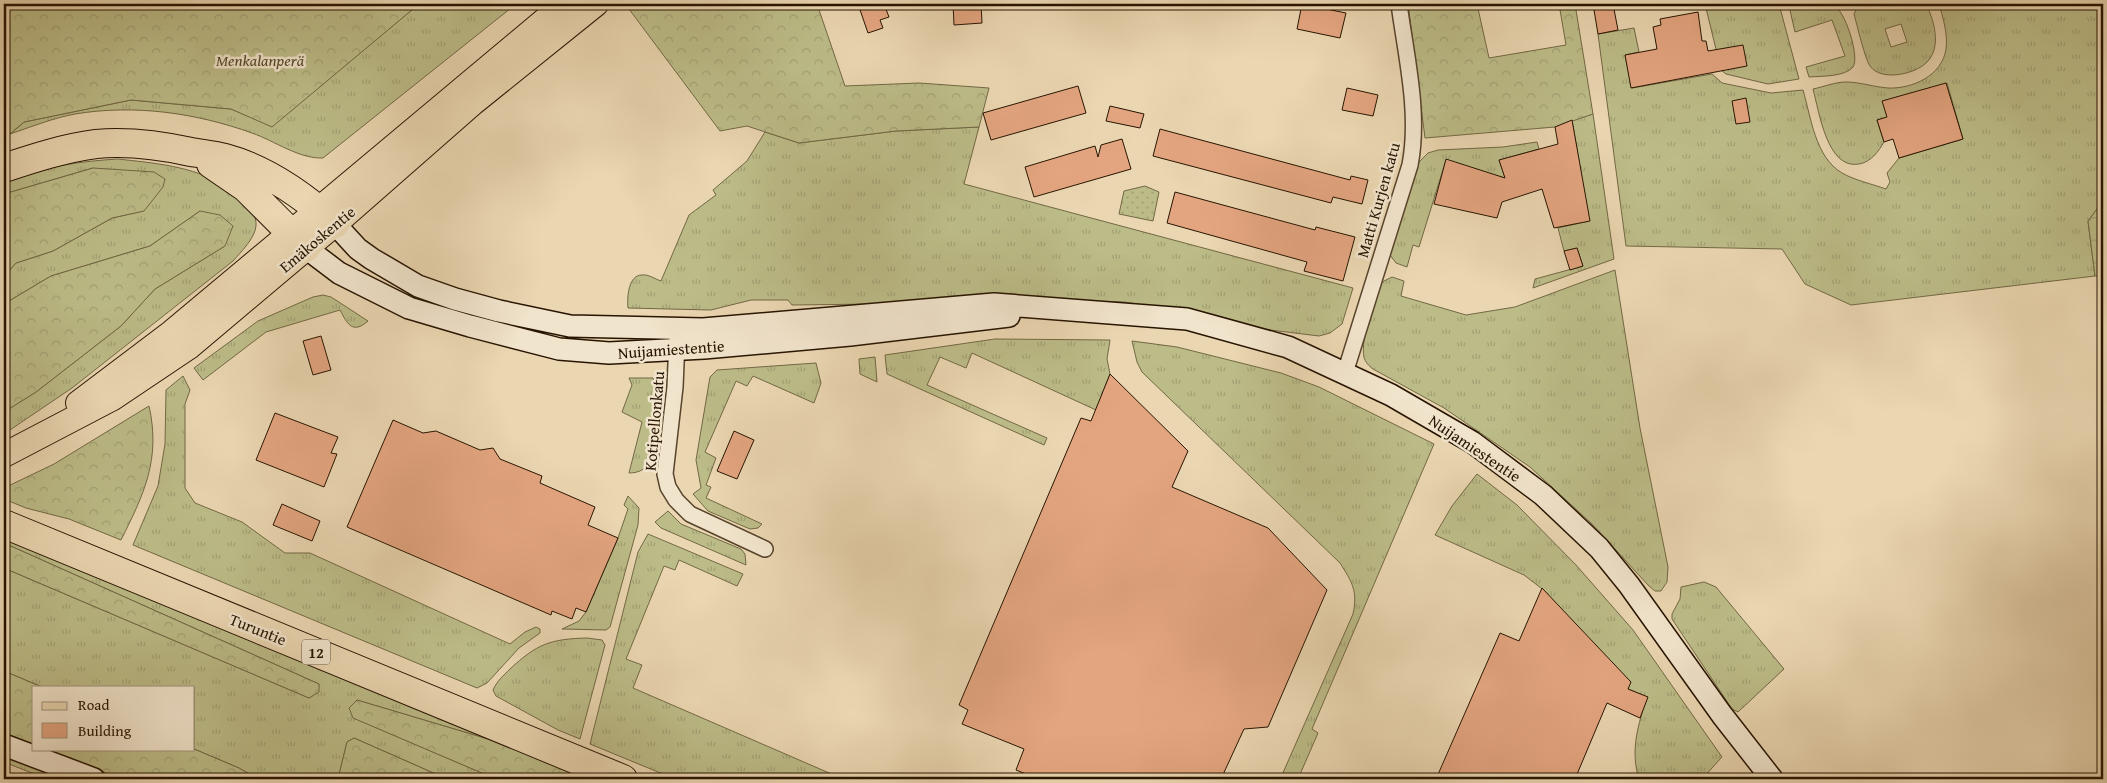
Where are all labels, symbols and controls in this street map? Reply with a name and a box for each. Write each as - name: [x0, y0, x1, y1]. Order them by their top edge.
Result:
- park label: Menkalanperä: [216, 48, 305, 72]
- street label: Matti Kurjen katu: [1350, 139, 1406, 261]
- street label: Emäkoskentie: [274, 200, 360, 278]
- street label: Nuijamiestentie: [617, 333, 725, 365]
- street label: Kotipellonkatu: [638, 370, 670, 472]
- street label: Nuijamiestentie: [1424, 408, 1526, 488]
- street label: Turuntie: [226, 607, 290, 651]
- road number: 12: [302, 640, 330, 664]
- legend: [32, 686, 195, 750]
- text: Road: [78, 694, 109, 715]
- text: Building: [78, 720, 132, 741]

